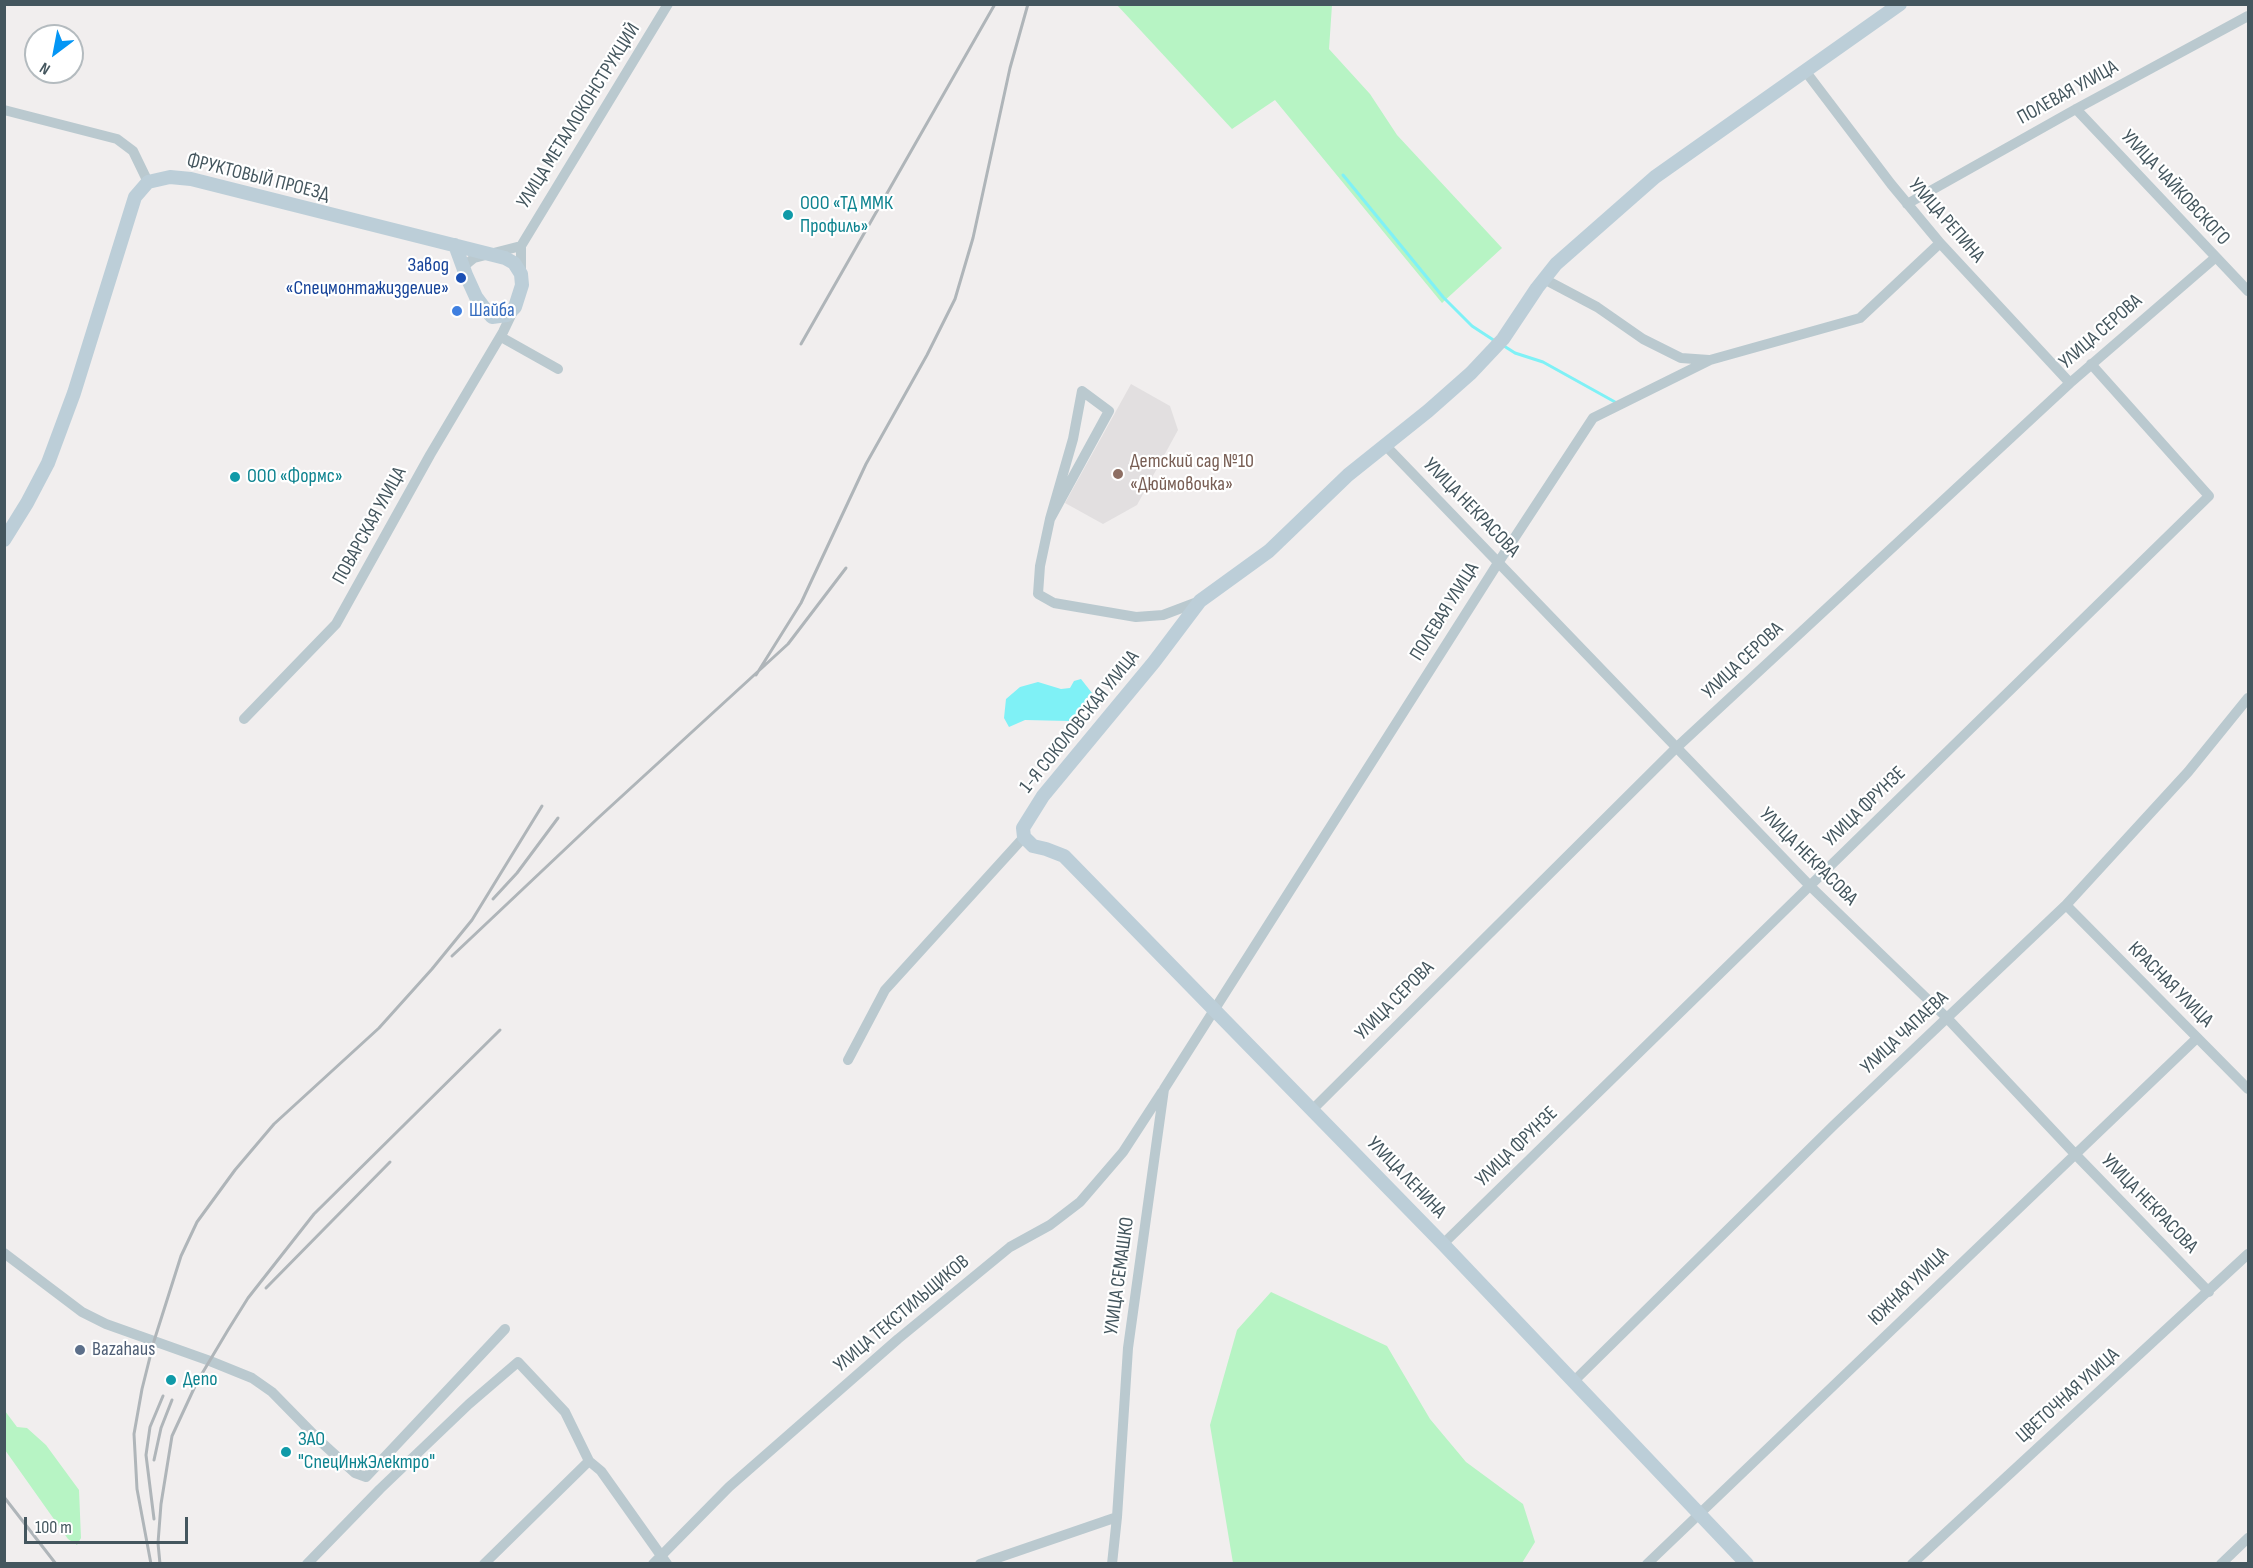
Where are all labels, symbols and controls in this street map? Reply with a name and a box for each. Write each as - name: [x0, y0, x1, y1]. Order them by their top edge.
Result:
- street label: УЛИЦА МЕТАЛЛОКОНСТРУКЦИЙ: [512, 19, 646, 213]
- north arrow: [24, 24, 84, 84]
- street label: ПОЛЕВАЯ УЛИЦА: [2014, 56, 2122, 130]
- text: N: [37, 58, 54, 78]
- street label: УЛИЦА ЧАЙКОВСКОГО: [2115, 125, 2235, 251]
- street label: ФРУКТОВЫЙ ПРОЕЗД: [184, 149, 332, 207]
- street label: УЛИЦА РЕПИНА: [1903, 174, 1989, 268]
- place label: ООО «ТД ММК Профиль»: [800, 192, 893, 239]
- marker: ООО «ТД ММК Профиль»: [781, 208, 795, 222]
- place label: Завод «Спецмонтажизделие»: [286, 254, 449, 301]
- marker: Завод «Спецмонтажизделие»: [454, 271, 468, 285]
- street label: УЛИЦА СЕРОВА: [2055, 290, 2147, 374]
- place label: Шайба: [469, 299, 515, 323]
- marker: Шайба: [450, 304, 464, 318]
- place label: Детский сад №10 «Дюймовочка»: [1130, 450, 1254, 497]
- street label: УЛИЦА НЕКРАСОВА: [1418, 453, 1524, 563]
- street label: ПОВАРСКАЯ УЛИЦА: [328, 463, 412, 589]
- place label: ООО «Формс»: [247, 465, 343, 489]
- marker: Детский сад №10 «Дюймовочка»: [1111, 467, 1125, 481]
- marker: ООО «Формс»: [228, 470, 242, 484]
- street label: ПОЛЕВАЯ УЛИЦА: [1405, 558, 1485, 666]
- street label: УЛИЦА СЕРОВА: [1698, 617, 1788, 705]
- street label: 1-Я СОКОЛОВСКАЯ УЛИЦА: [1015, 646, 1145, 798]
- street label: УЛИЦА ФРУНЗЕ: [1819, 762, 1911, 852]
- street label: УЛИЦА НЕКРАСОВА: [1754, 803, 1862, 911]
- street label: КРАСНАЯ УЛИЦА: [2122, 937, 2218, 1033]
- street label: УЛИЦА СЕРОВА: [1350, 956, 1440, 1046]
- street label: УЛИЦА ЧАПАЕВА: [1856, 986, 1954, 1080]
- street label: УЛИЦА ФРУНЗЕ: [1471, 1102, 1563, 1192]
- street label: УЛИЦА ЛЕНИНА: [1361, 1132, 1451, 1224]
- street label: УЛИЦА НЕКРАСОВА: [2096, 1149, 2202, 1259]
- street label: УЛИЦА СЕМАШКО: [1100, 1215, 1140, 1337]
- street label: ЮЖНАЯ УЛИЦА: [1864, 1243, 1954, 1331]
- street label: УЛИЦА ТЕКСТИЛЬЩИКОВ: [829, 1250, 975, 1378]
- place label: Bazahaus: [92, 1338, 155, 1362]
- marker: Bazahaus: [73, 1343, 87, 1357]
- street label: ЦВЕТОЧНАЯ УЛИЦА: [2012, 1343, 2124, 1449]
- place label: Депо: [183, 1368, 218, 1392]
- marker: Депо: [164, 1373, 178, 1387]
- place label: ЗАО "СпецИнжЭлектро": [298, 1428, 435, 1475]
- marker: ЗАО "СпецИнжЭлектро": [279, 1445, 293, 1459]
- scale bar: [27, 1505, 190, 1543]
- text: 100 m: [35, 1517, 72, 1538]

